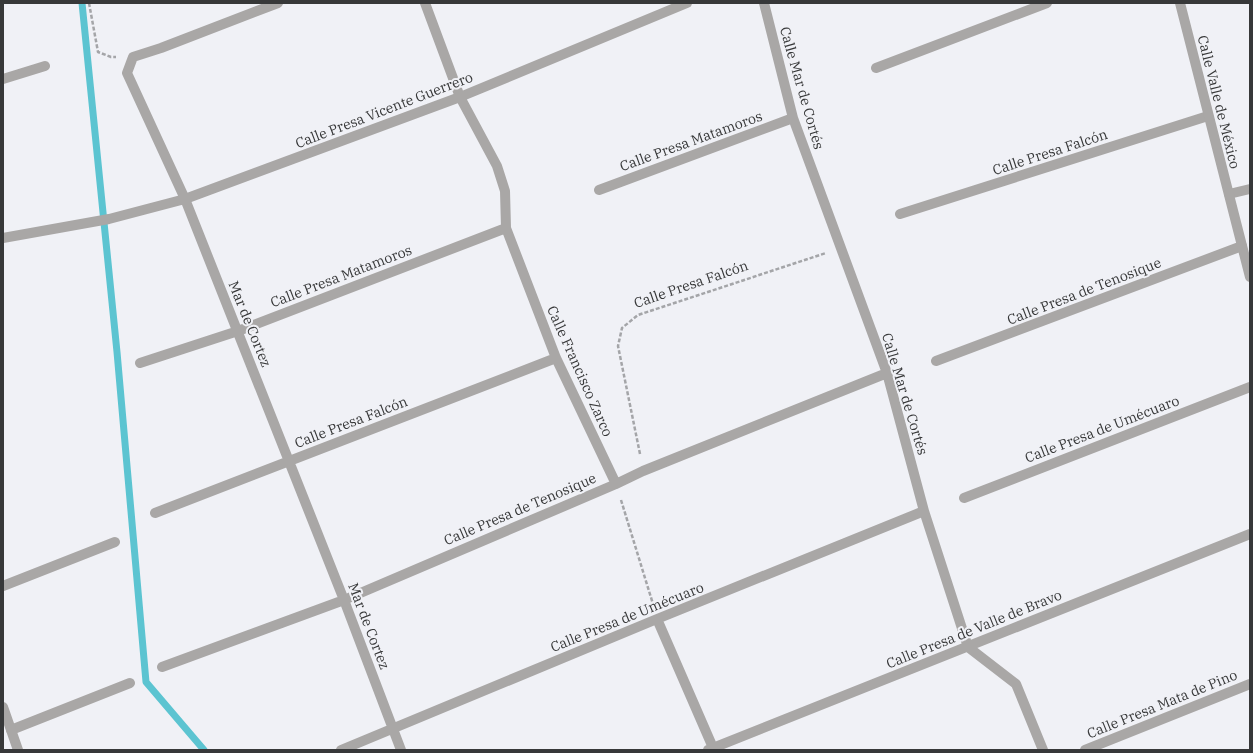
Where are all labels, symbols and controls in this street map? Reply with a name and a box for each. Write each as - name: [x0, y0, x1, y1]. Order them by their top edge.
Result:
- street label: Calle Mar de Cortés: [776, 25, 828, 152]
- street label: Calle Valle de México: [1194, 33, 1244, 171]
- street label: Calle Presa Vicente Guerrero: [293, 68, 475, 152]
- street label: Calle Presa Matamoros: [617, 107, 765, 175]
- street label: Calle Presa Falcón: [990, 125, 1110, 179]
- street label: Calle Presa Matamoros: [268, 241, 415, 311]
- street label: Calle Presa de Tenosique: [1004, 253, 1164, 329]
- street label: Calle Presa Falcón: [631, 256, 751, 312]
- street label: Mar de Cortez: [225, 278, 275, 370]
- street label: Calle Francisco Zarco: [543, 303, 617, 439]
- street label: Calle Mar de Cortés: [878, 331, 932, 457]
- street label: Calle Presa de Umécuaro: [1022, 391, 1182, 467]
- street label: Calle Presa Falcón: [292, 392, 410, 452]
- street label: Calle Presa de Tenosique: [441, 469, 599, 549]
- street label: Calle Presa de Umécuaro: [548, 578, 706, 656]
- street label: Mar de Cortez: [344, 580, 394, 672]
- street label: Calle Presa de Valle de Bravo: [884, 585, 1065, 673]
- street label: Calle Presa Mata de Pino: [1084, 666, 1240, 742]

